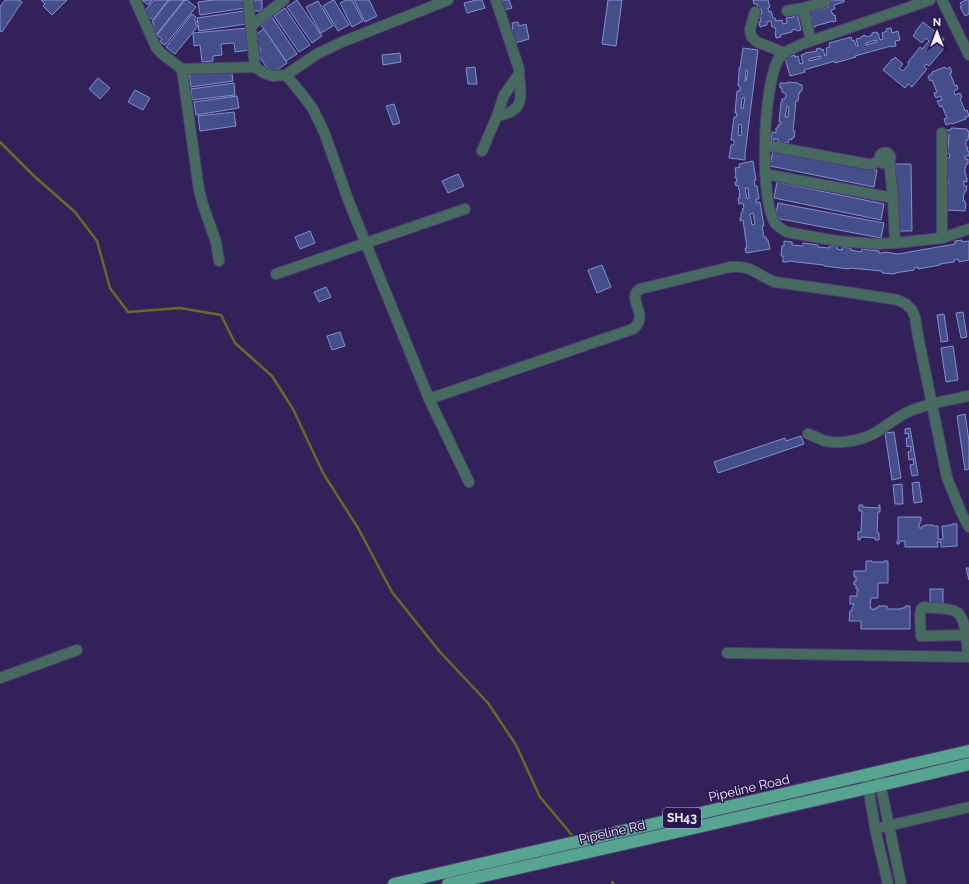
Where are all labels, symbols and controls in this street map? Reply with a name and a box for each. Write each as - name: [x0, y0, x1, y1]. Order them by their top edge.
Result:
- north arrow: [917, 12, 957, 52]
- text: N: [933, 16, 941, 29]
- street label: Pipeline Road: [707, 771, 791, 805]
- road number: SH43: [663, 808, 701, 828]
- street label: Pipeline Rd: [577, 817, 647, 847]

